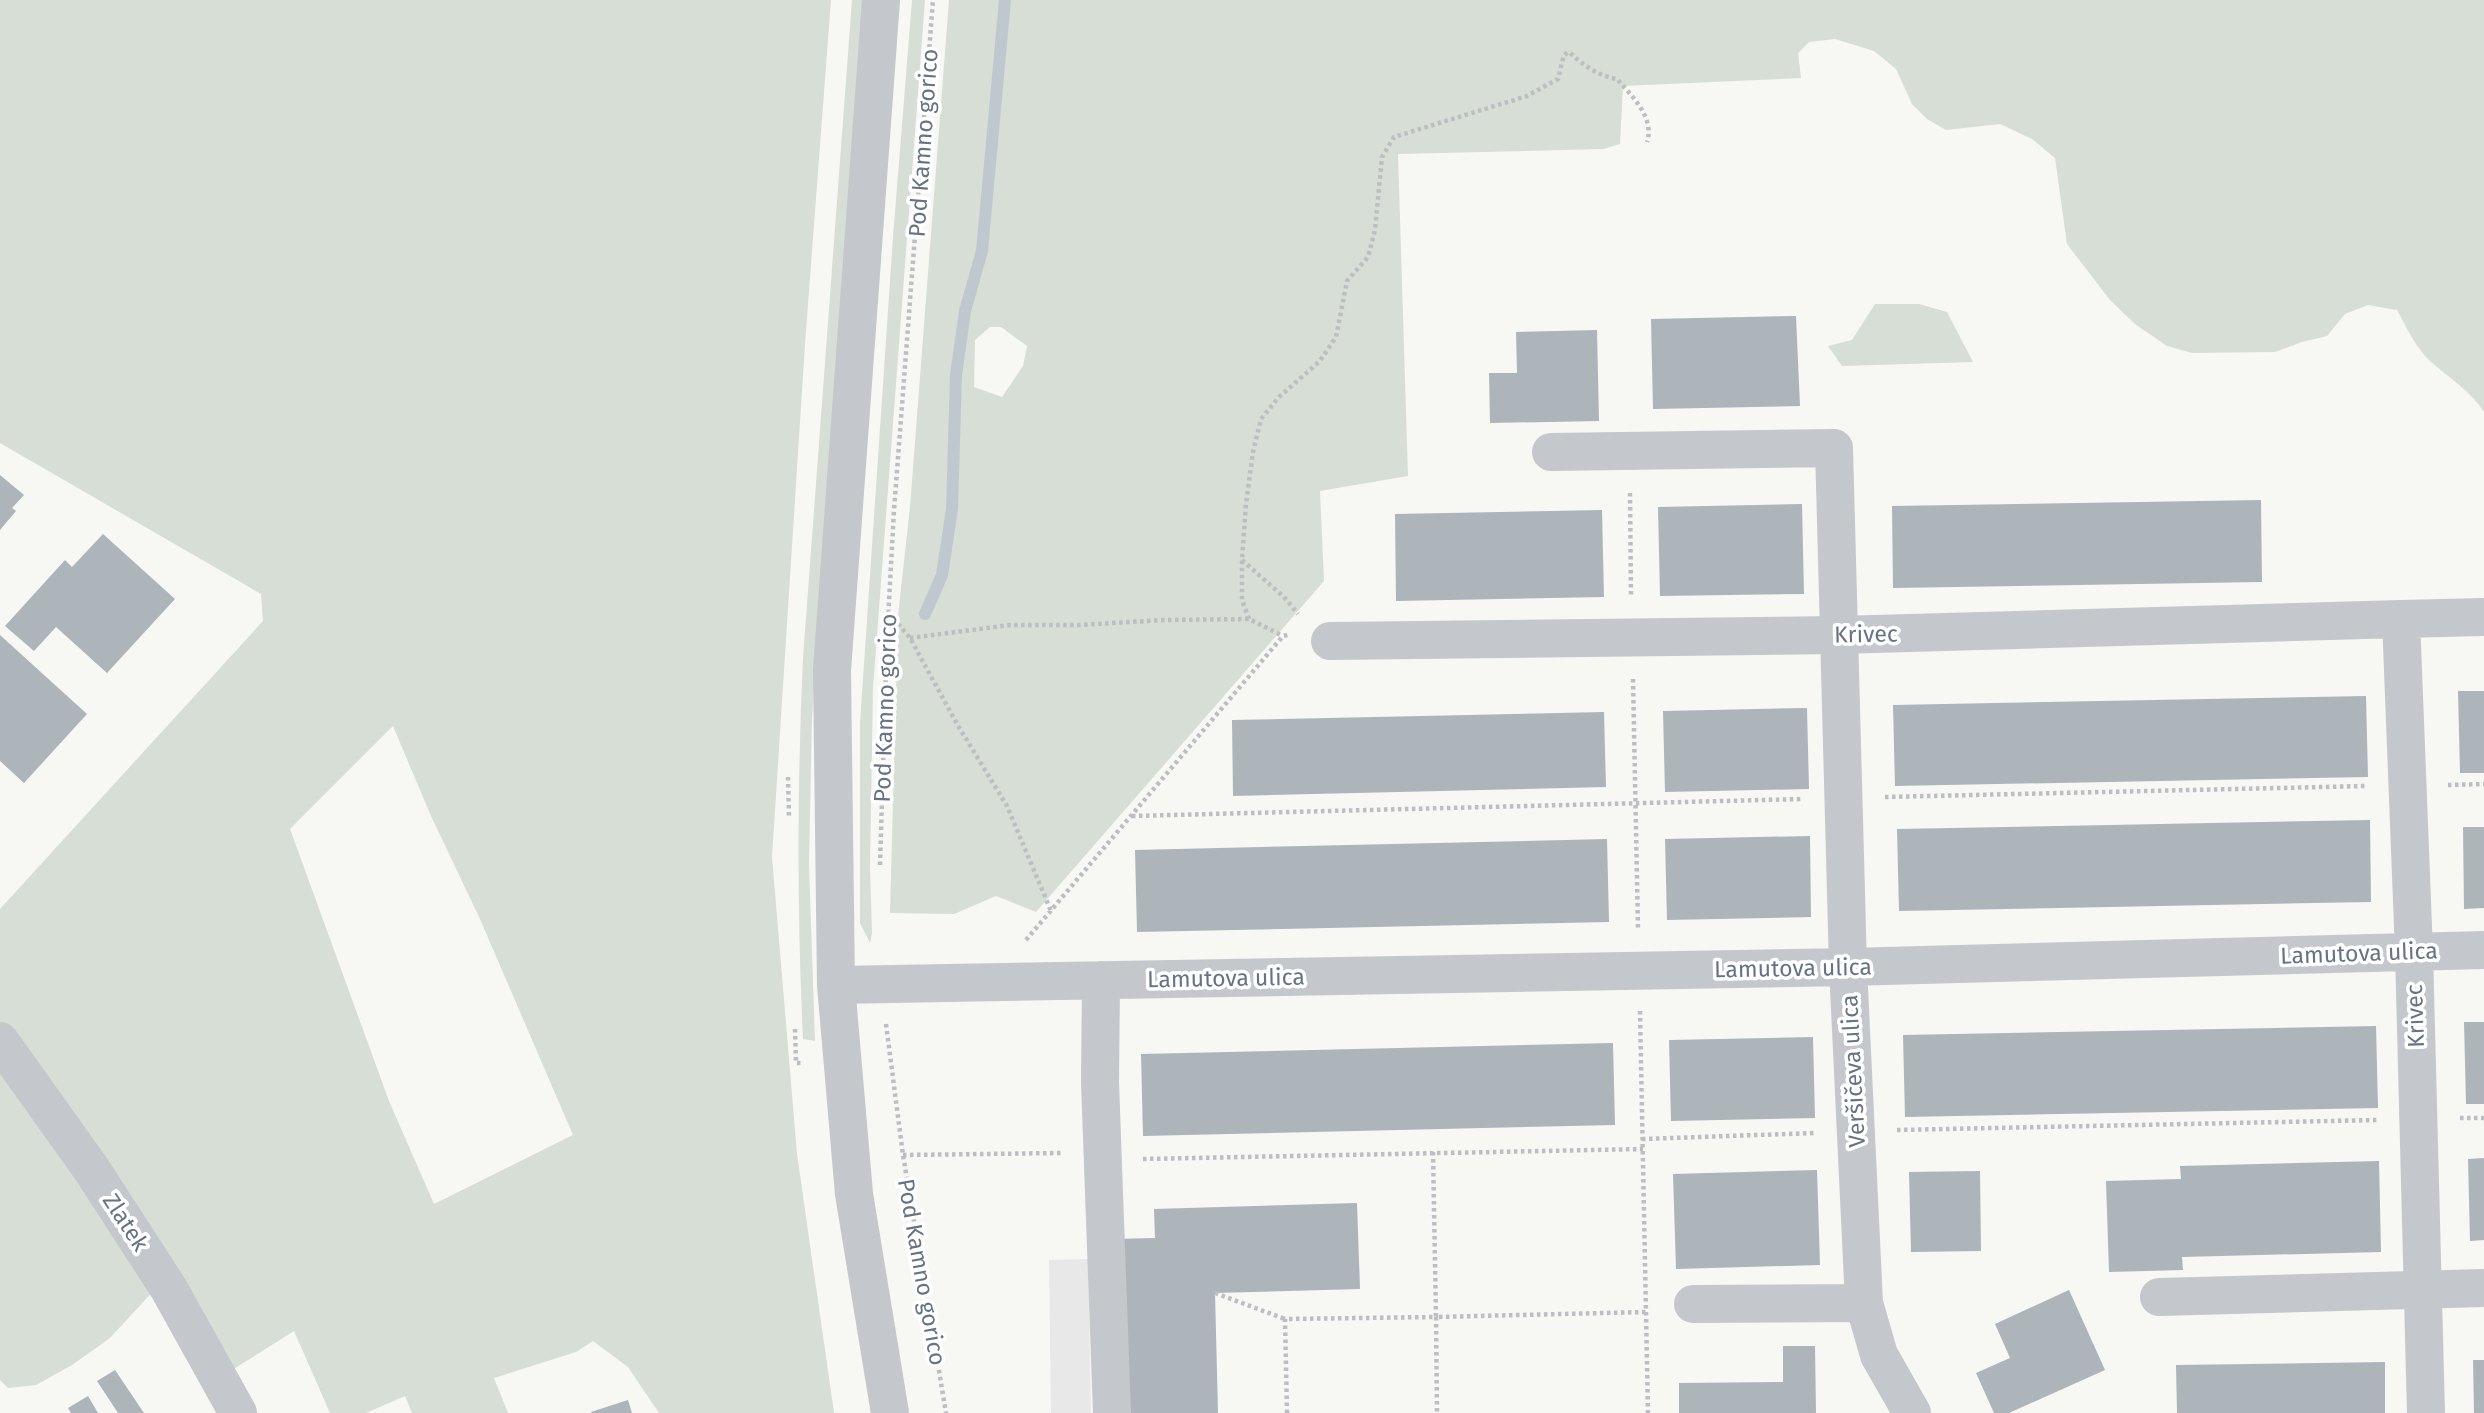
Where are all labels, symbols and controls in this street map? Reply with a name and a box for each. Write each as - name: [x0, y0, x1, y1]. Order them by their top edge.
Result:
- street label: Pod Kamno gorico: [902, 48, 944, 238]
- street label: Pod Kamno gorico: [868, 613, 902, 803]
- street label: Krivec: [1834, 619, 1898, 649]
- street label: Lamutova ulica: [2280, 936, 2438, 970]
- street label: Lamutova ulica: [1714, 953, 1872, 983]
- street label: Lamutova ulica: [1147, 963, 1305, 993]
- street label: Krivec: [2400, 984, 2430, 1048]
- street label: Veršičeva ulica: [1835, 994, 1871, 1148]
- street label: Pod Kamno gorico: [892, 1177, 952, 1367]
- street label: Zlatek: [97, 1188, 155, 1256]

